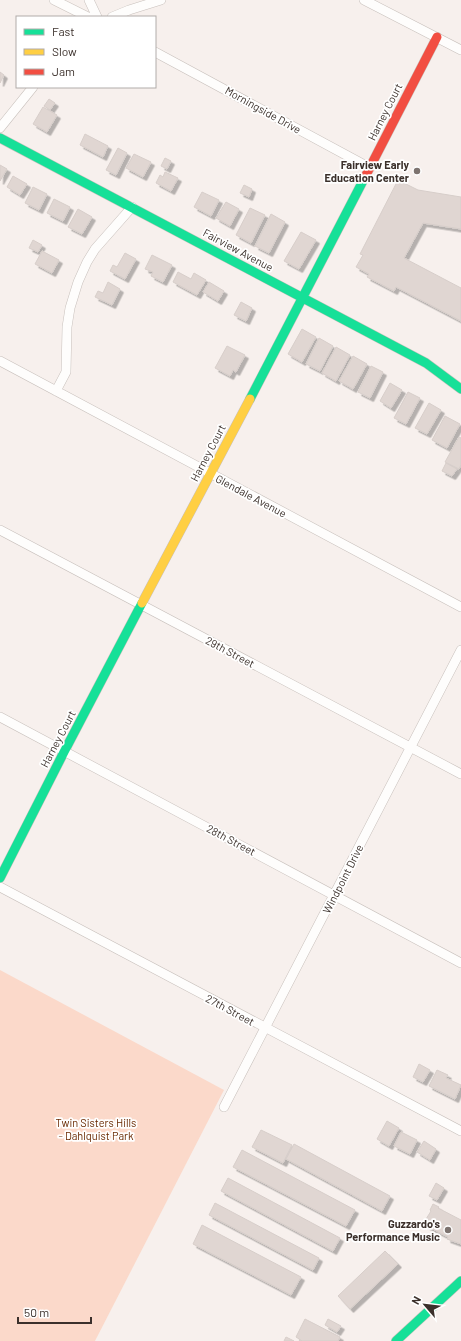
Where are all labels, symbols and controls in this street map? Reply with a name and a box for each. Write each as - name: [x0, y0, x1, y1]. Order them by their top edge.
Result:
- legend: [16, 16, 156, 88]
- text: Fast: [52, 24, 75, 38]
- text: Slow: [52, 44, 77, 58]
- text: Jam: [52, 64, 75, 78]
- street label: Harney Court: [365, 81, 405, 143]
- street label: Morningside Drive: [223, 83, 304, 136]
- place label: Fairview Early Education Center: [324, 158, 410, 184]
- marker: Fairview Early Education Center: [412, 166, 422, 176]
- street label: Fairview Avenue: [201, 226, 276, 274]
- street label: Harney Court: [187, 422, 228, 483]
- street label: Glendale Avenue: [214, 471, 289, 520]
- street label: 29th Street: [203, 633, 257, 670]
- street label: Harney Court: [37, 708, 78, 769]
- street label: 28th Street: [204, 821, 258, 858]
- street label: Windpoint Drive: [320, 842, 366, 915]
- street label: 27th Street: [204, 991, 257, 1028]
- park label: Twin Sisters Hills - Dahlquist Park: [56, 1116, 136, 1142]
- place label: Guzzardo's Performance Music: [346, 1217, 440, 1243]
- marker: Guzzardo's Performance Music: [443, 1225, 453, 1235]
- north arrow: [405, 1285, 445, 1325]
- text: N: [408, 1294, 423, 1306]
- scale bar: [18, 1299, 91, 1325]
- text: 50 m: [24, 1305, 49, 1319]

